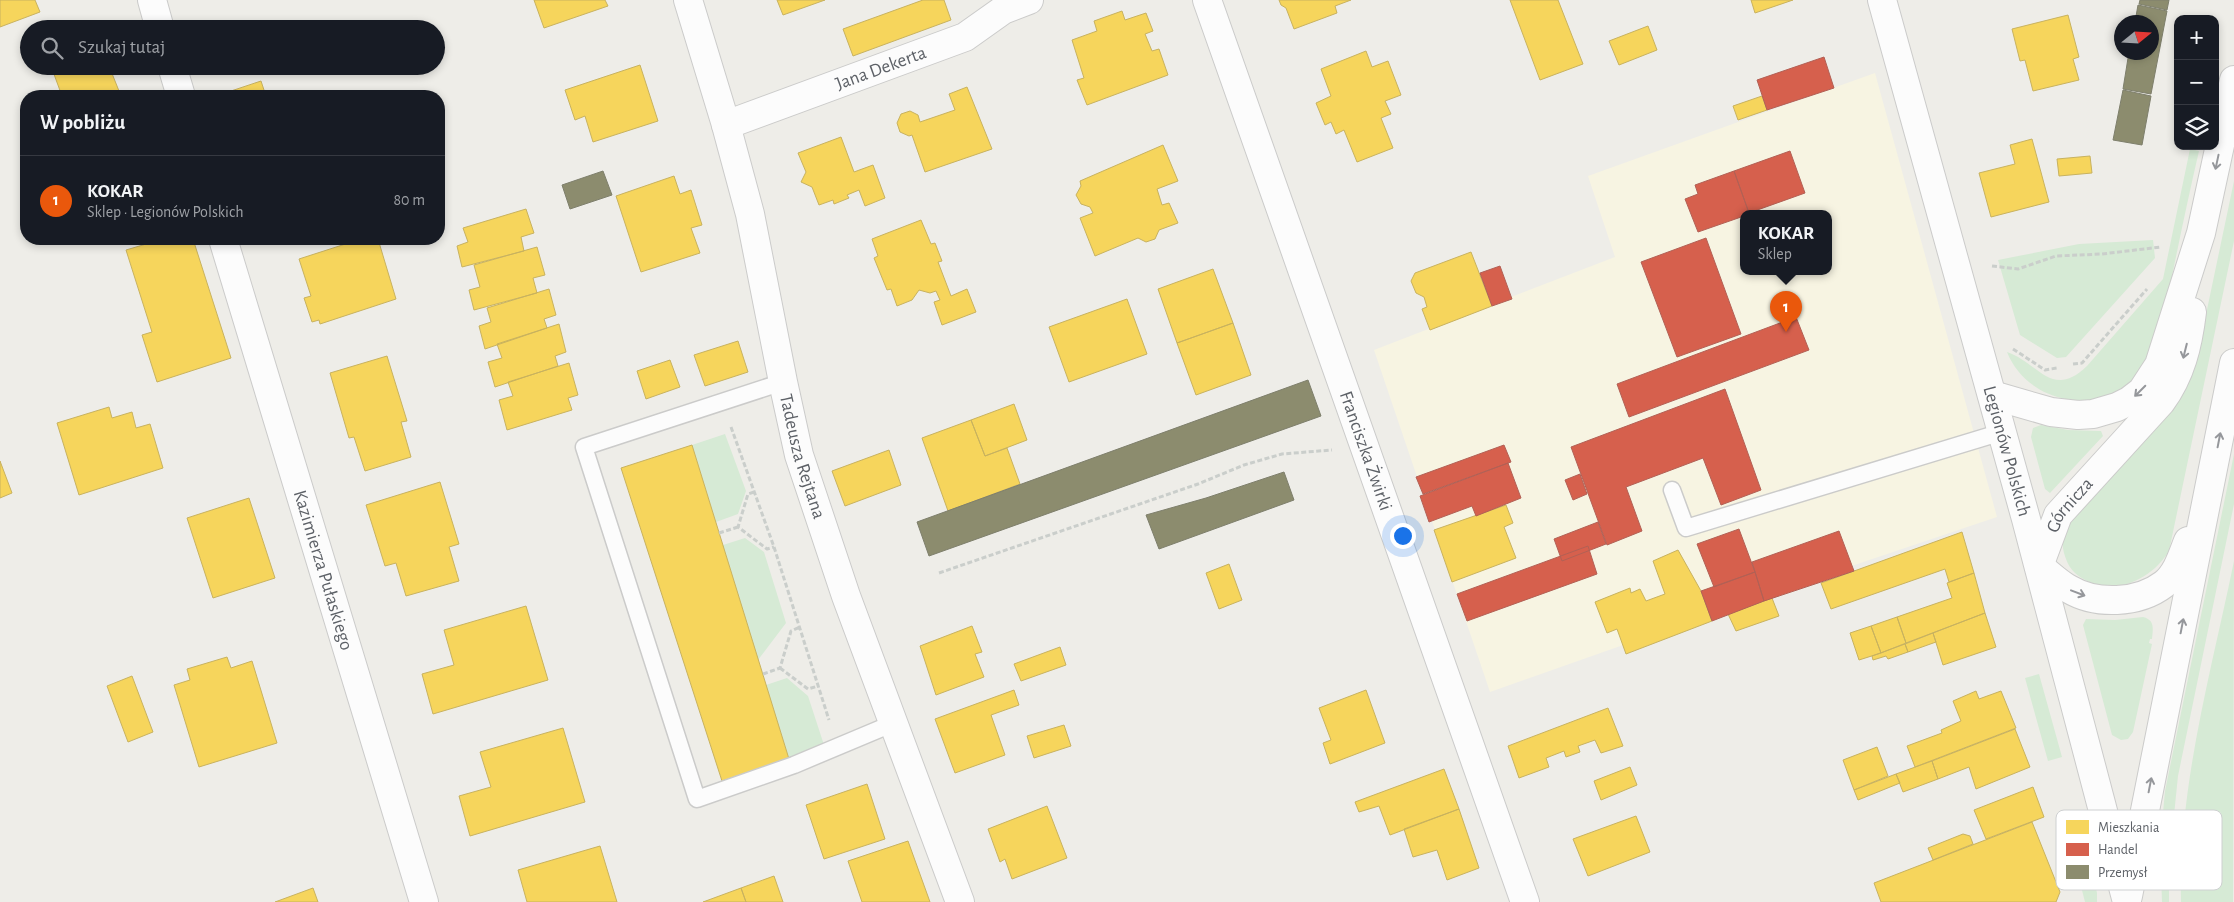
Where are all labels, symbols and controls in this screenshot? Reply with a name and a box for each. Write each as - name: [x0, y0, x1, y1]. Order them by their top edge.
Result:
- north arrow: [2114, 15, 2159, 60]
- map controls: [2174, 15, 2219, 150]
- button: +: [2174, 15, 2219, 60]
- search box: [20, 20, 445, 75]
- icon: search: [38, 34, 66, 62]
- text: Szukaj tutaj: [78, 38, 165, 57]
- street label: Jana Dekerta: [833, 43, 929, 93]
- button: −: [2174, 60, 2219, 105]
- button: layers: [2174, 105, 2219, 150]
- text: W pobliżu: [40, 112, 125, 133]
- one-way arrow: [2212, 153, 2221, 169]
- text: KOKAR: [87, 182, 144, 201]
- text: 1: [53, 192, 59, 208]
- text: 80 m: [394, 192, 425, 208]
- text: Sklep · Legionów Polskich: [87, 204, 243, 220]
- popup: [1740, 210, 1832, 275]
- text: KOKAR: [1758, 224, 1814, 243]
- text: Sklep: [1758, 246, 1792, 262]
- pin: 1: [1770, 291, 1802, 332]
- one-way arrow: [2180, 342, 2189, 358]
- street label: Legionów Polskich: [1980, 384, 2034, 518]
- one-way arrow: [2134, 385, 2146, 398]
- street label: Franciszka Żwirki: [1336, 389, 1396, 513]
- street label: Tadeusza Rejtana: [776, 392, 829, 521]
- one-way arrow: [2214, 433, 2224, 449]
- street label: Górnicza: [2043, 474, 2097, 535]
- street label: Kazimierza Pułaskiego: [290, 488, 357, 653]
- your location: [1390, 523, 1416, 549]
- one-way arrow: [2070, 589, 2085, 598]
- one-way arrow: [2177, 618, 2187, 634]
- one-way arrow: [2146, 778, 2155, 794]
- legend: [2056, 810, 2222, 890]
- text: Mieszkania: [2098, 821, 2160, 835]
- text: Handel: [2098, 843, 2138, 857]
- text: Przemysł: [2098, 866, 2148, 880]

